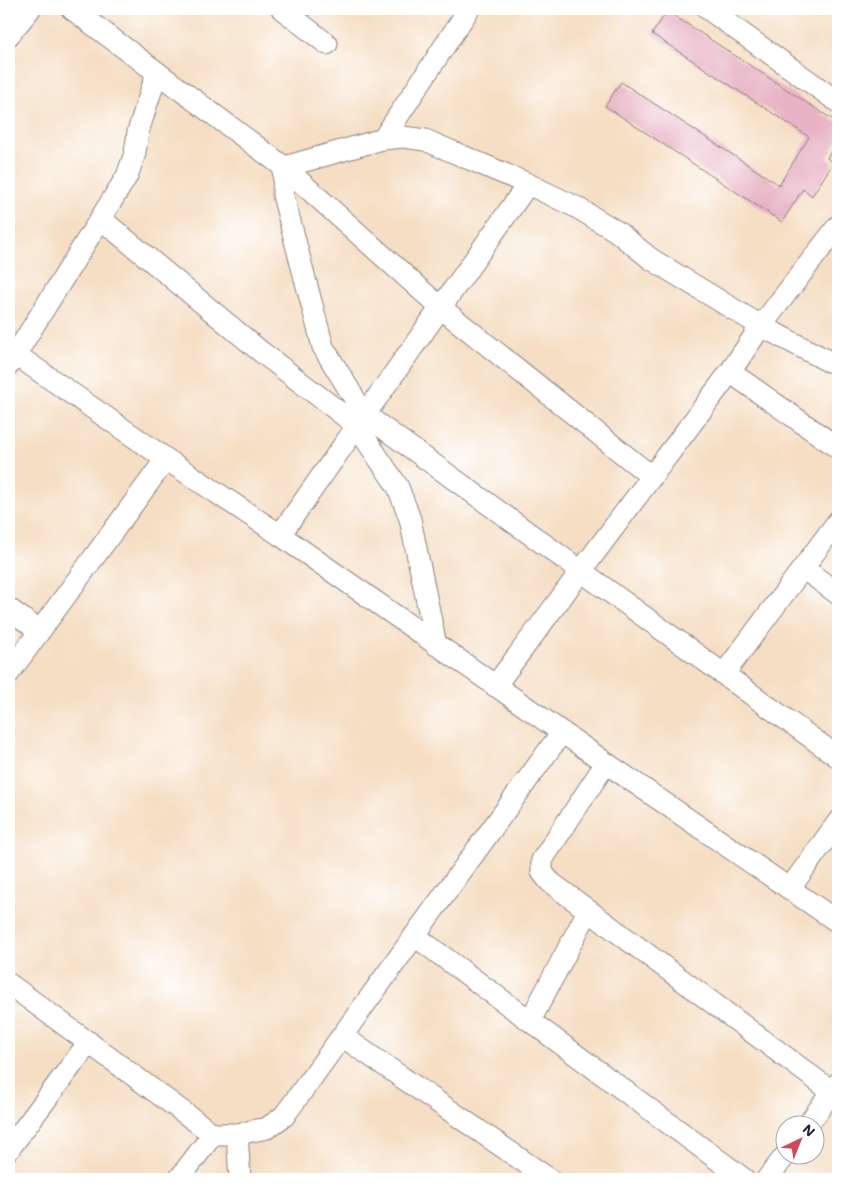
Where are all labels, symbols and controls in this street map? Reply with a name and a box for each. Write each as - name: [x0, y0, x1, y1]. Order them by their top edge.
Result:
- north arrow: [774, 1116, 824, 1166]
- text: N: [799, 1120, 820, 1141]

